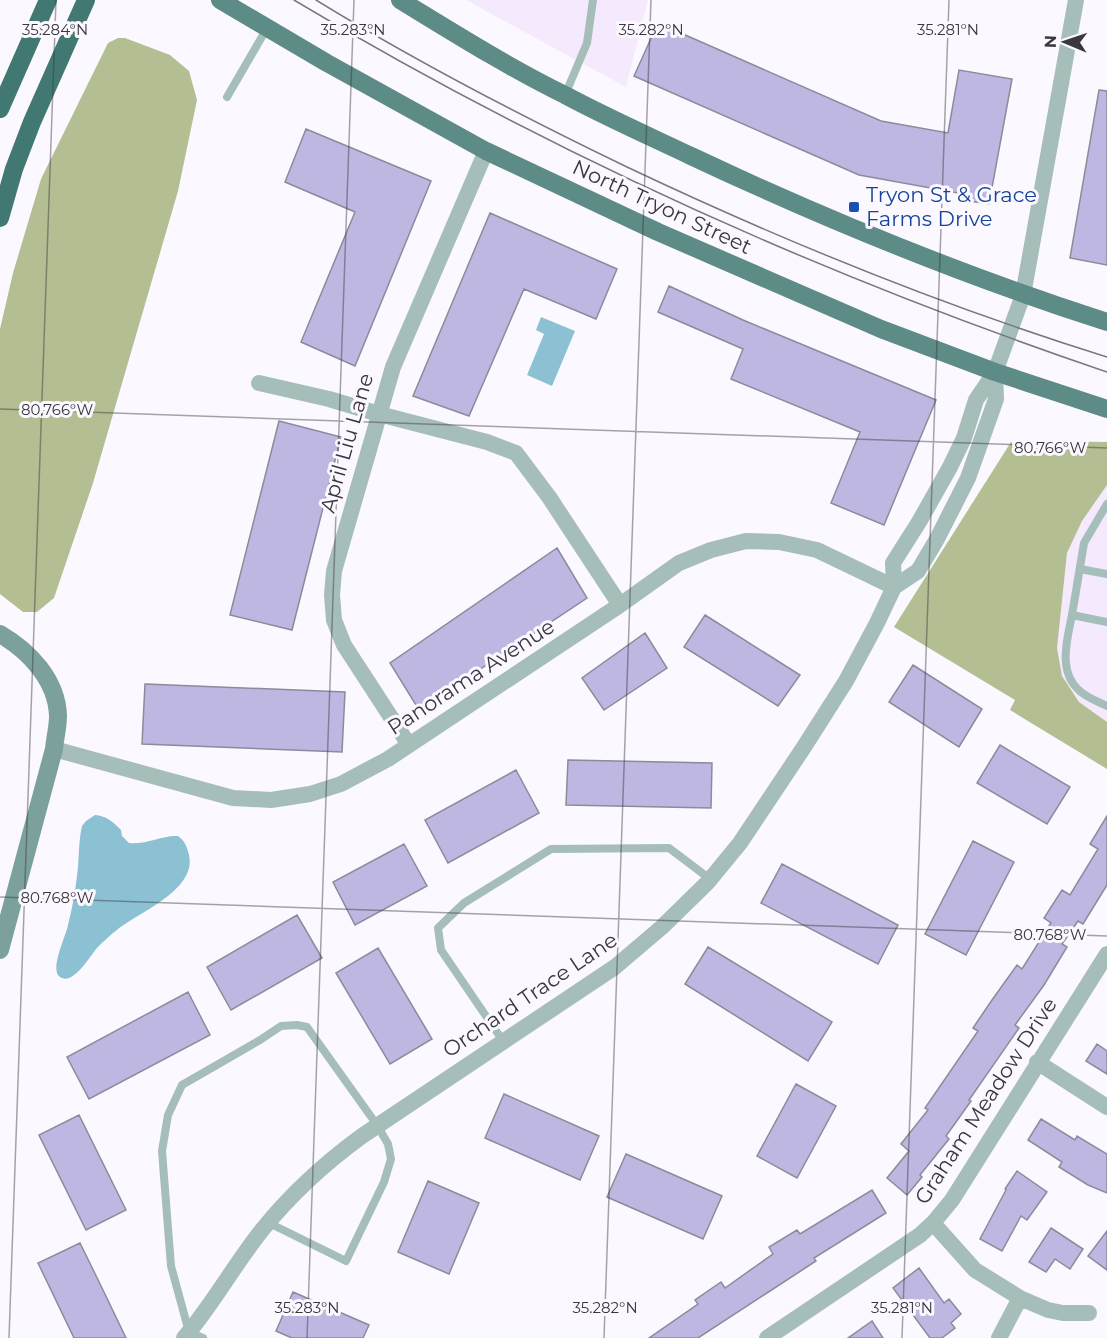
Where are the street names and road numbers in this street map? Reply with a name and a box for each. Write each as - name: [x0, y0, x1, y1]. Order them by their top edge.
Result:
- street label: North Tryon Street: [569, 154, 756, 259]
- street label: April Liu Lane: [315, 370, 378, 515]
- street label: Panorama Avenue: [383, 613, 559, 740]
- street label: Orchard Trace Lane: [438, 927, 622, 1062]
- street label: Graham Meadow Drive: [909, 993, 1062, 1209]

